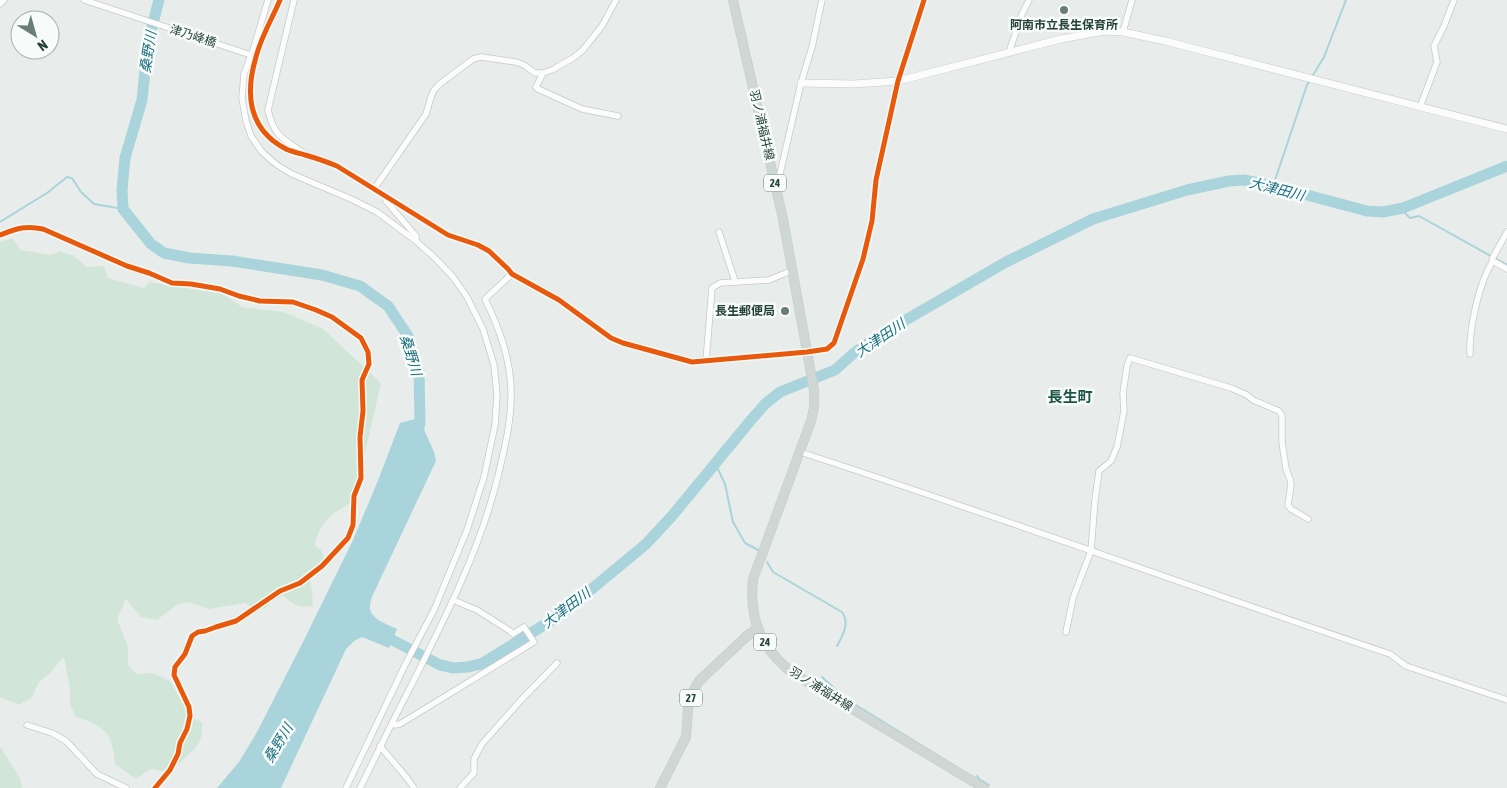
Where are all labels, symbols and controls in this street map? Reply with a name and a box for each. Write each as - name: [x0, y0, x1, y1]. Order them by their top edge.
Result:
- marker: 阿南市立長生保育所: [1058, 4, 1070, 16]
- north arrow: [10, 10, 60, 60]
- place label: 阿南市立長生保育所: [1010, 18, 1118, 32]
- street label: 津乃峰橋: [168, 22, 218, 50]
- water label: 桑野川: [137, 28, 159, 74]
- text: N: [35, 37, 51, 54]
- street label: 羽ノ浦福井線: [747, 88, 777, 162]
- road number: 24: [764, 174, 786, 192]
- water label: 大津田川: [1248, 174, 1308, 204]
- place label: 長生郵便局: [715, 304, 775, 318]
- marker: 長生郵便局: [779, 305, 791, 317]
- water label: 大津田川: [852, 315, 909, 360]
- water label: 桑野川: [397, 333, 425, 379]
- district label: 長生町: [1047, 388, 1093, 405]
- water label: 大津田川: [539, 584, 595, 631]
- road number: 24: [754, 634, 776, 650]
- street label: 羽ノ浦福井線: [787, 664, 855, 714]
- road number: 27: [680, 690, 702, 706]
- water label: 桑野川: [260, 719, 297, 765]

